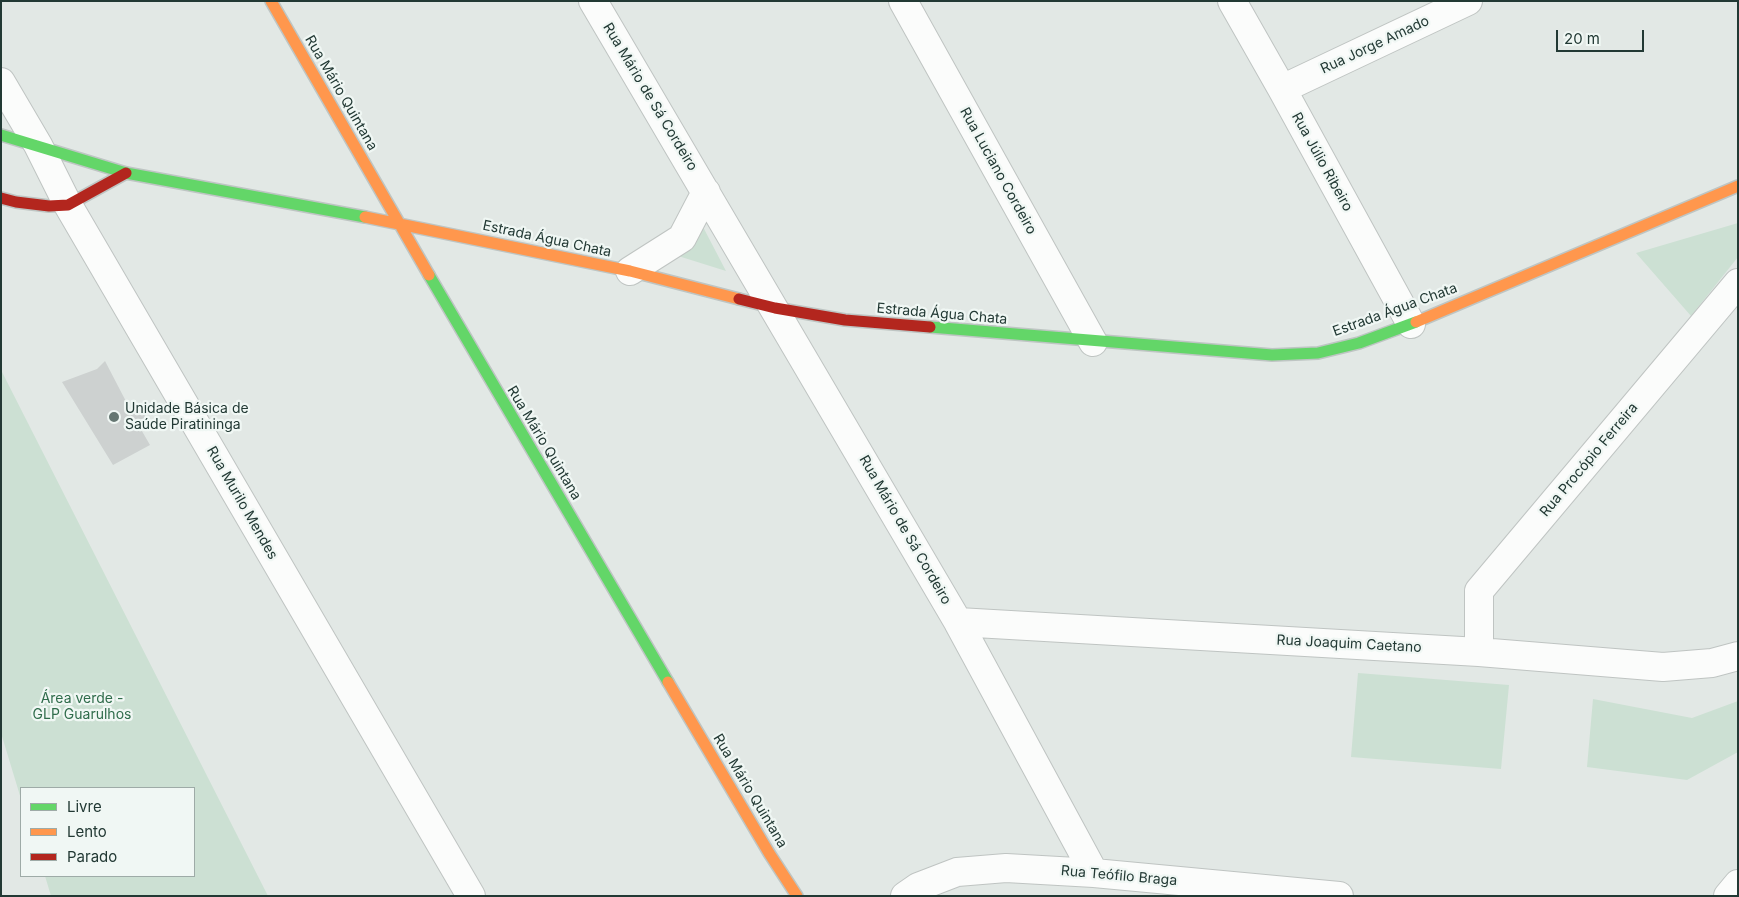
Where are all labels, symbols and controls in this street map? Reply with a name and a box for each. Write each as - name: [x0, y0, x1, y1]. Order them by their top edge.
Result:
- street label: Rua Jorge Amado: [1318, 12, 1432, 78]
- street label: Rua Mário de Sá Cordeiro: [599, 20, 701, 174]
- scale bar: [1559, 20, 1646, 52]
- text: 20 m: [1564, 29, 1600, 48]
- street label: Rua Mário Quintana: [301, 32, 381, 154]
- street label: Rua Luciano Cordeiro: [956, 105, 1040, 237]
- street label: Rua Júlio Ribeiro: [1288, 110, 1356, 214]
- street label: Estrada Água Chata: [481, 217, 613, 261]
- street label: Estrada Água Chata: [1331, 280, 1459, 340]
- street label: Estrada Água Chata: [876, 300, 1008, 328]
- street label: Rua Mário Quintana: [503, 383, 585, 503]
- street label: Rua Procópio Ferreira: [1537, 400, 1641, 520]
- place label: Unidade Básica de Saúde Piratininga: [125, 401, 249, 434]
- marker: Unidade Básica de Saúde Piratininga: [107, 410, 121, 424]
- street label: Rua Murilo Mendes: [203, 443, 281, 563]
- street label: Rua Mário de Sá Cordeiro: [855, 452, 955, 608]
- street label: Rua Joaquim Caetano: [1276, 632, 1422, 656]
- park label: Área verde - GLP Guarulhos: [33, 691, 131, 724]
- street label: Rua Mário Quintana: [709, 731, 791, 851]
- legend: [20, 787, 195, 877]
- text: Livre: [67, 797, 102, 816]
- text: Lento: [67, 822, 107, 841]
- text: Parado: [67, 847, 117, 866]
- street label: Rua Teófilo Braga: [1060, 863, 1178, 889]

